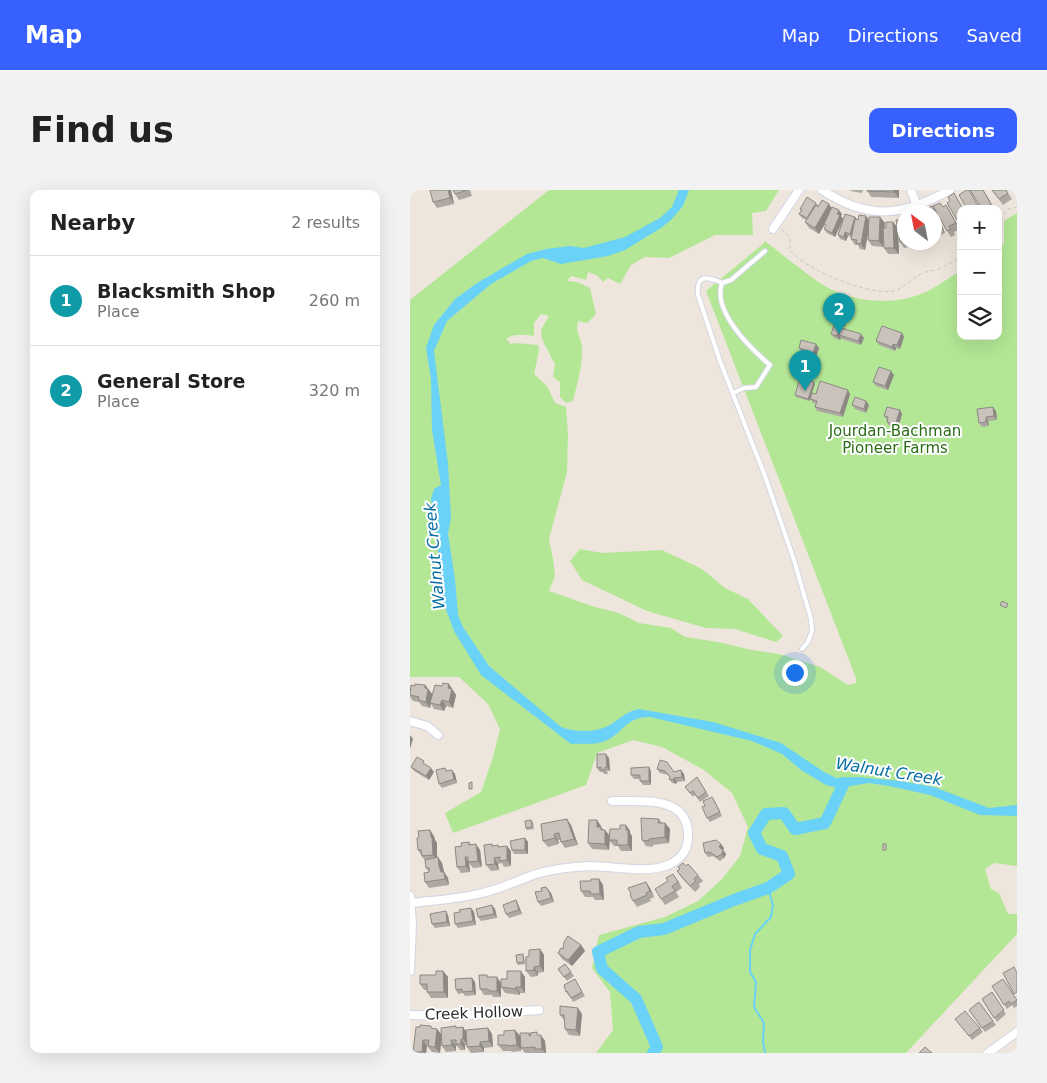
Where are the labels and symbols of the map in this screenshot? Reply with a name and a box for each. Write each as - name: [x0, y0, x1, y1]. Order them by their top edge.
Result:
- north arrow: [897, 205, 942, 250]
- pin: 2: [823, 293, 855, 334]
- pin: 1: [789, 350, 821, 391]
- park label: Jourdan-Bachman Pioneer Farms: [828, 422, 961, 457]
- water label: Walnut Creek: [420, 501, 449, 610]
- your location: [782, 660, 808, 686]
- water label: Walnut Creek: [834, 754, 944, 789]
- street label: Creek Hollow: [424, 1002, 524, 1024]

